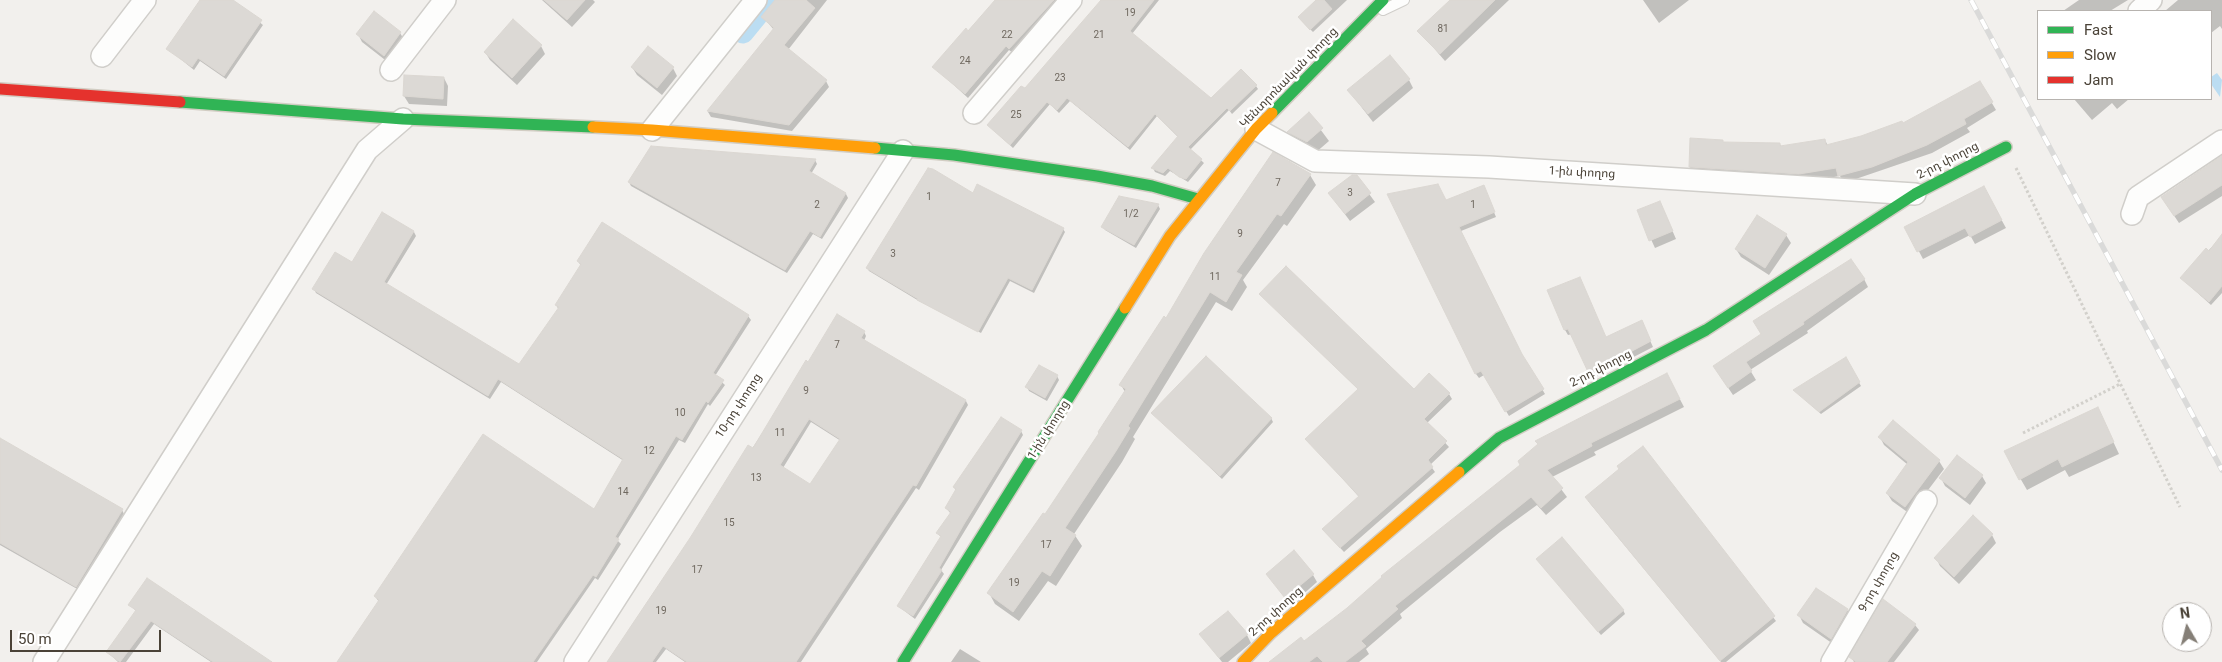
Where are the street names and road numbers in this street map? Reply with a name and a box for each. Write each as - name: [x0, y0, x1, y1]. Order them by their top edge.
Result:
- street label: Կենտրոնական փողոց: [1237, 25, 1341, 131]
- street label: 2-րդ փողոց: [1915, 139, 1981, 183]
- street label: 1-ին փողոց: [1548, 164, 1616, 182]
- street label: 2-րդ փողոց: [1568, 347, 1634, 391]
- street label: 10-րդ փողոց: [713, 371, 765, 441]
- street label: 1-ին փողոց: [1025, 398, 1073, 462]
- street label: 9-րդ փողոց: [1856, 549, 1902, 615]
- street label: 2-րդ փողոց: [1246, 584, 1306, 640]

